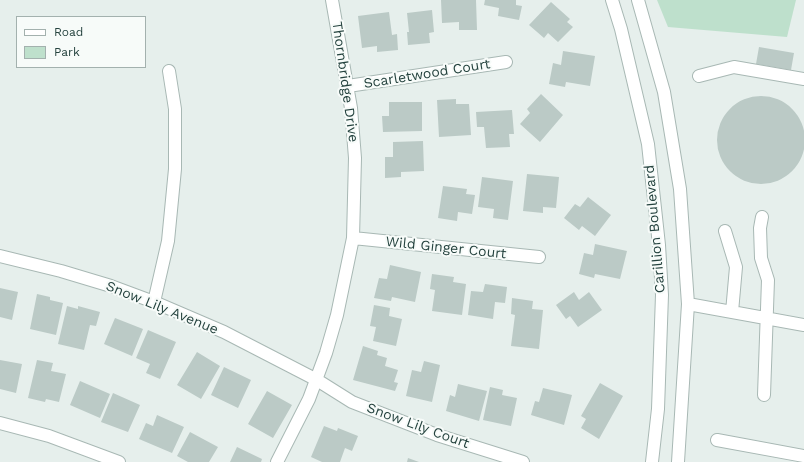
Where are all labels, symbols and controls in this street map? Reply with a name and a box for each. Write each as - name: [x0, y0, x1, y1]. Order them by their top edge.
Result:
- legend: [16, 16, 146, 68]
- street label: Thornbridge Drive: [328, 21, 362, 143]
- text: Road: [54, 25, 83, 39]
- text: Park: [54, 45, 80, 59]
- street label: Scarletwood Court: [362, 56, 492, 92]
- street label: Carillion Boulevard: [641, 164, 669, 294]
- street label: Wild Ginger Court: [385, 233, 507, 263]
- street label: Snow Lily Avenue: [103, 278, 221, 338]
- street label: Snow Lily Court: [364, 400, 472, 452]

